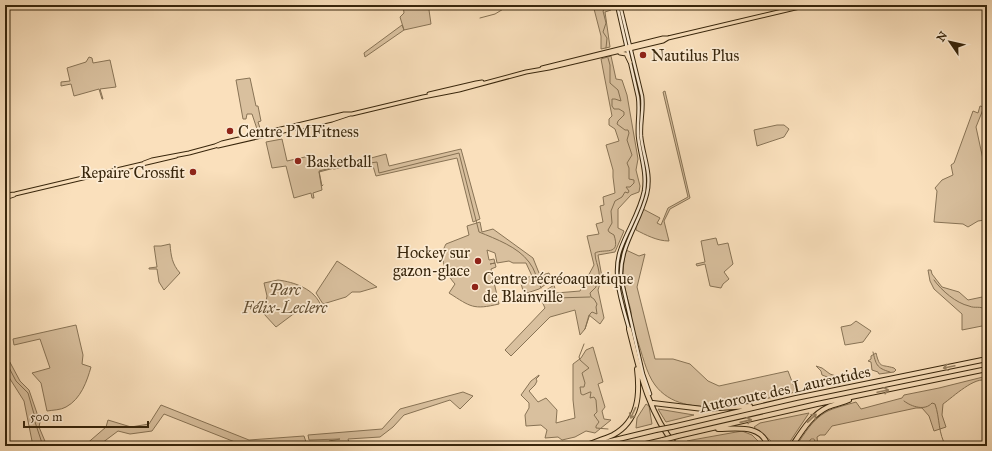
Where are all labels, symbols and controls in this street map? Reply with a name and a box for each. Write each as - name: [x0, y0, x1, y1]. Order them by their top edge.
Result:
- north arrow: [930, 22, 970, 62]
- text: N: [934, 29, 950, 44]
- place label: Nautilus Plus: [651, 46, 740, 65]
- marker: Nautilus Plus: [638, 50, 648, 60]
- place label: Centre PMFitness: [238, 122, 359, 141]
- marker: Centre PMFitness: [225, 126, 235, 136]
- place label: Basketball: [306, 152, 373, 171]
- marker: Basketball: [293, 156, 303, 166]
- place label: Repaire Crossfit: [80, 163, 185, 182]
- marker: Repaire Crossfit: [188, 167, 198, 177]
- place label: Hockey sur gazon-glace: [393, 243, 470, 281]
- marker: Hockey sur gazon-glace: [473, 256, 483, 266]
- place label: Centre récréoaquatique de Blainville: [483, 269, 634, 306]
- park label: Parc Félix-Leclerc: [242, 280, 329, 317]
- marker: Centre récréoaquatique de Blainville: [470, 282, 480, 292]
- street label: Autoroute des Laurentides: [697, 362, 872, 417]
- one-way arrow: [943, 363, 956, 371]
- one-way arrow: [876, 386, 889, 394]
- scale bar: [24, 403, 148, 429]
- one-way arrow: [629, 406, 636, 418]
- text: 500 m: [30, 410, 62, 424]
- one-way arrow: [807, 414, 817, 423]
- one-way arrow: [740, 416, 753, 424]

